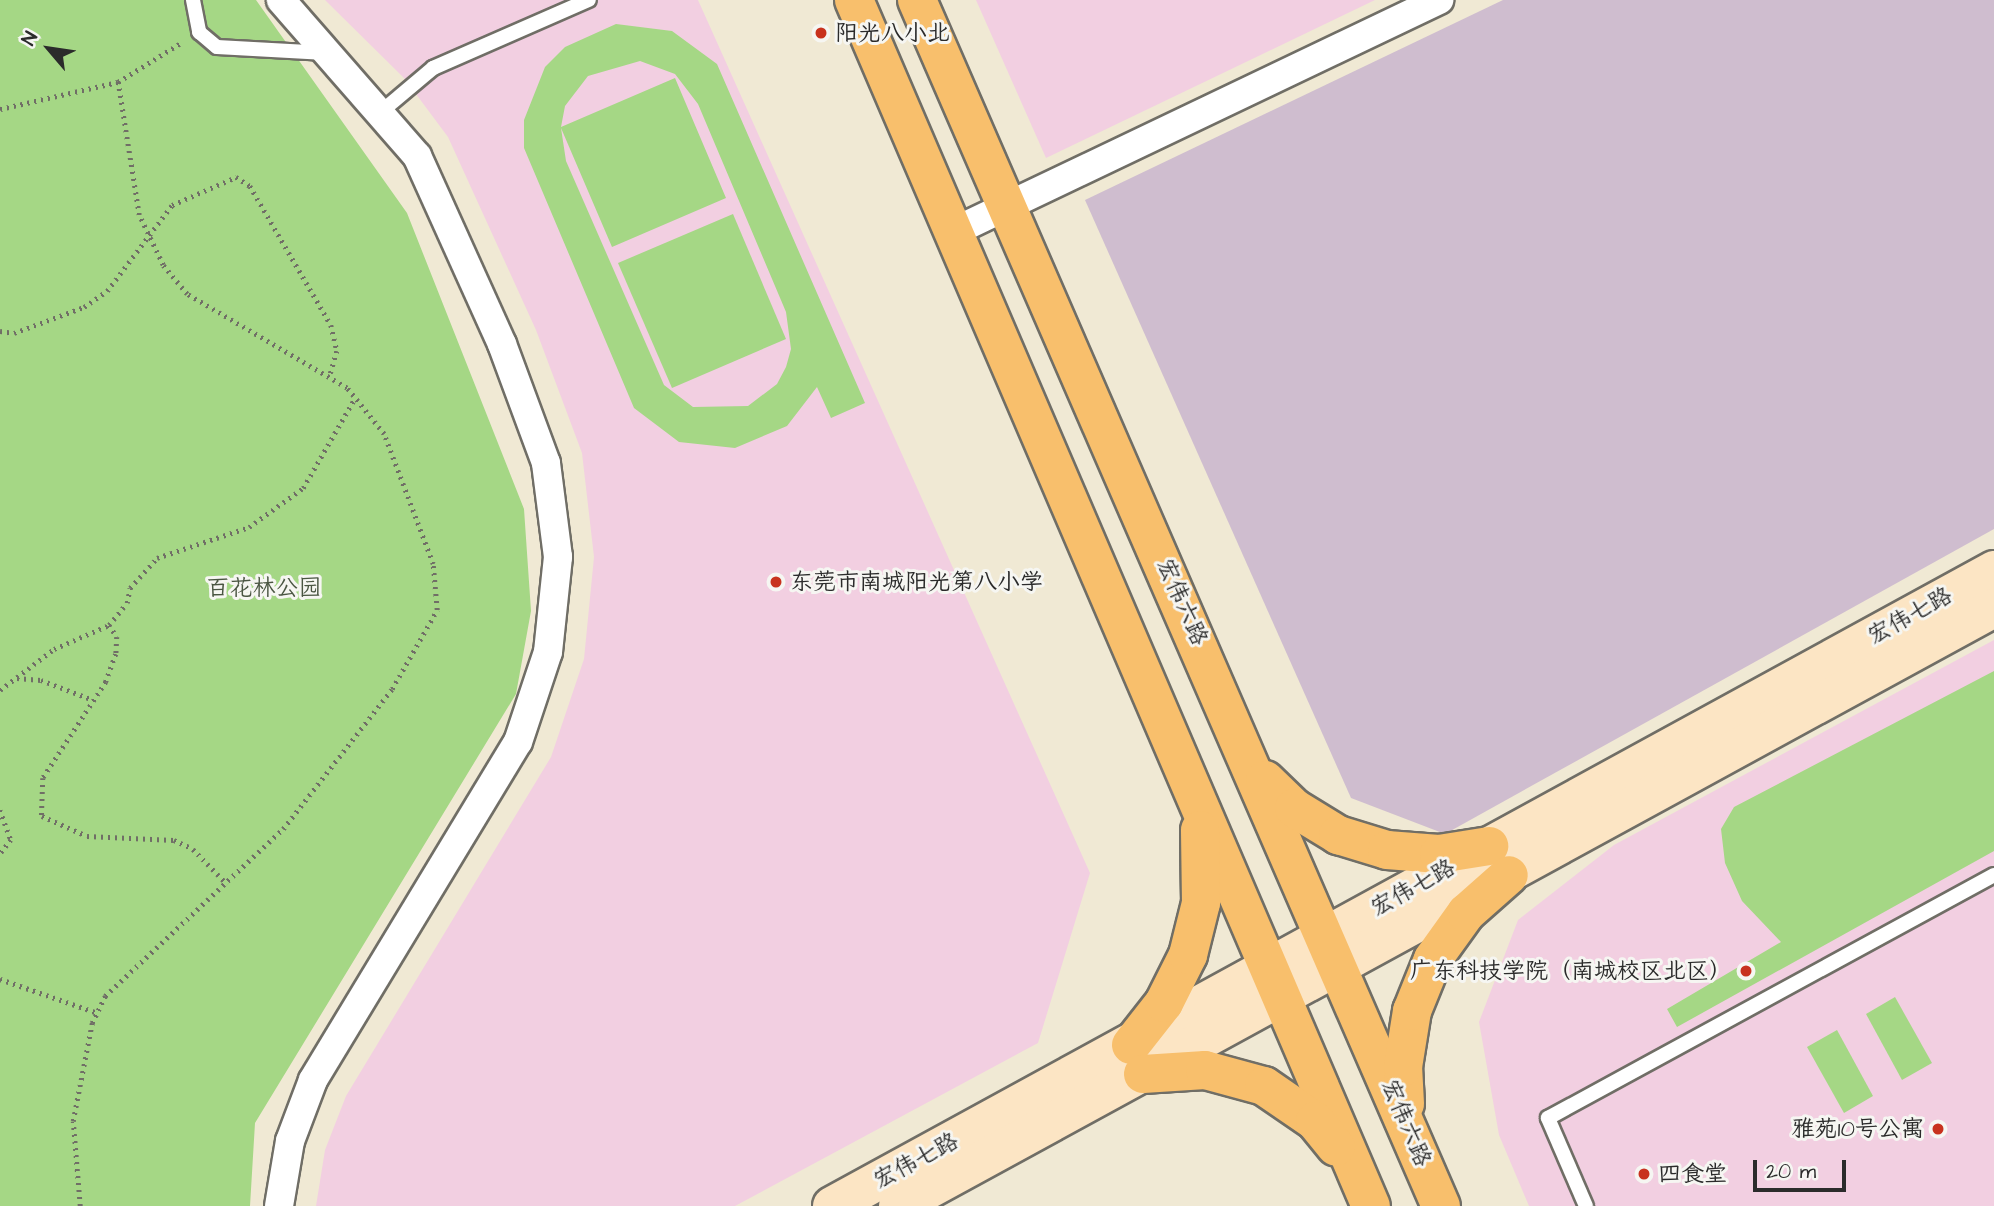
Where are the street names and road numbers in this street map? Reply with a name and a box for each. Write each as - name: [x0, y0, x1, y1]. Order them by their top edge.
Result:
- street label: 宏伟六路: [1151, 554, 1213, 650]
- street label: 宏伟七路: [1863, 582, 1957, 650]
- street label: 宏伟七路: [1366, 854, 1460, 922]
- street label: 宏伟六路: [1375, 1075, 1437, 1171]
- street label: 宏伟七路: [869, 1127, 963, 1195]

